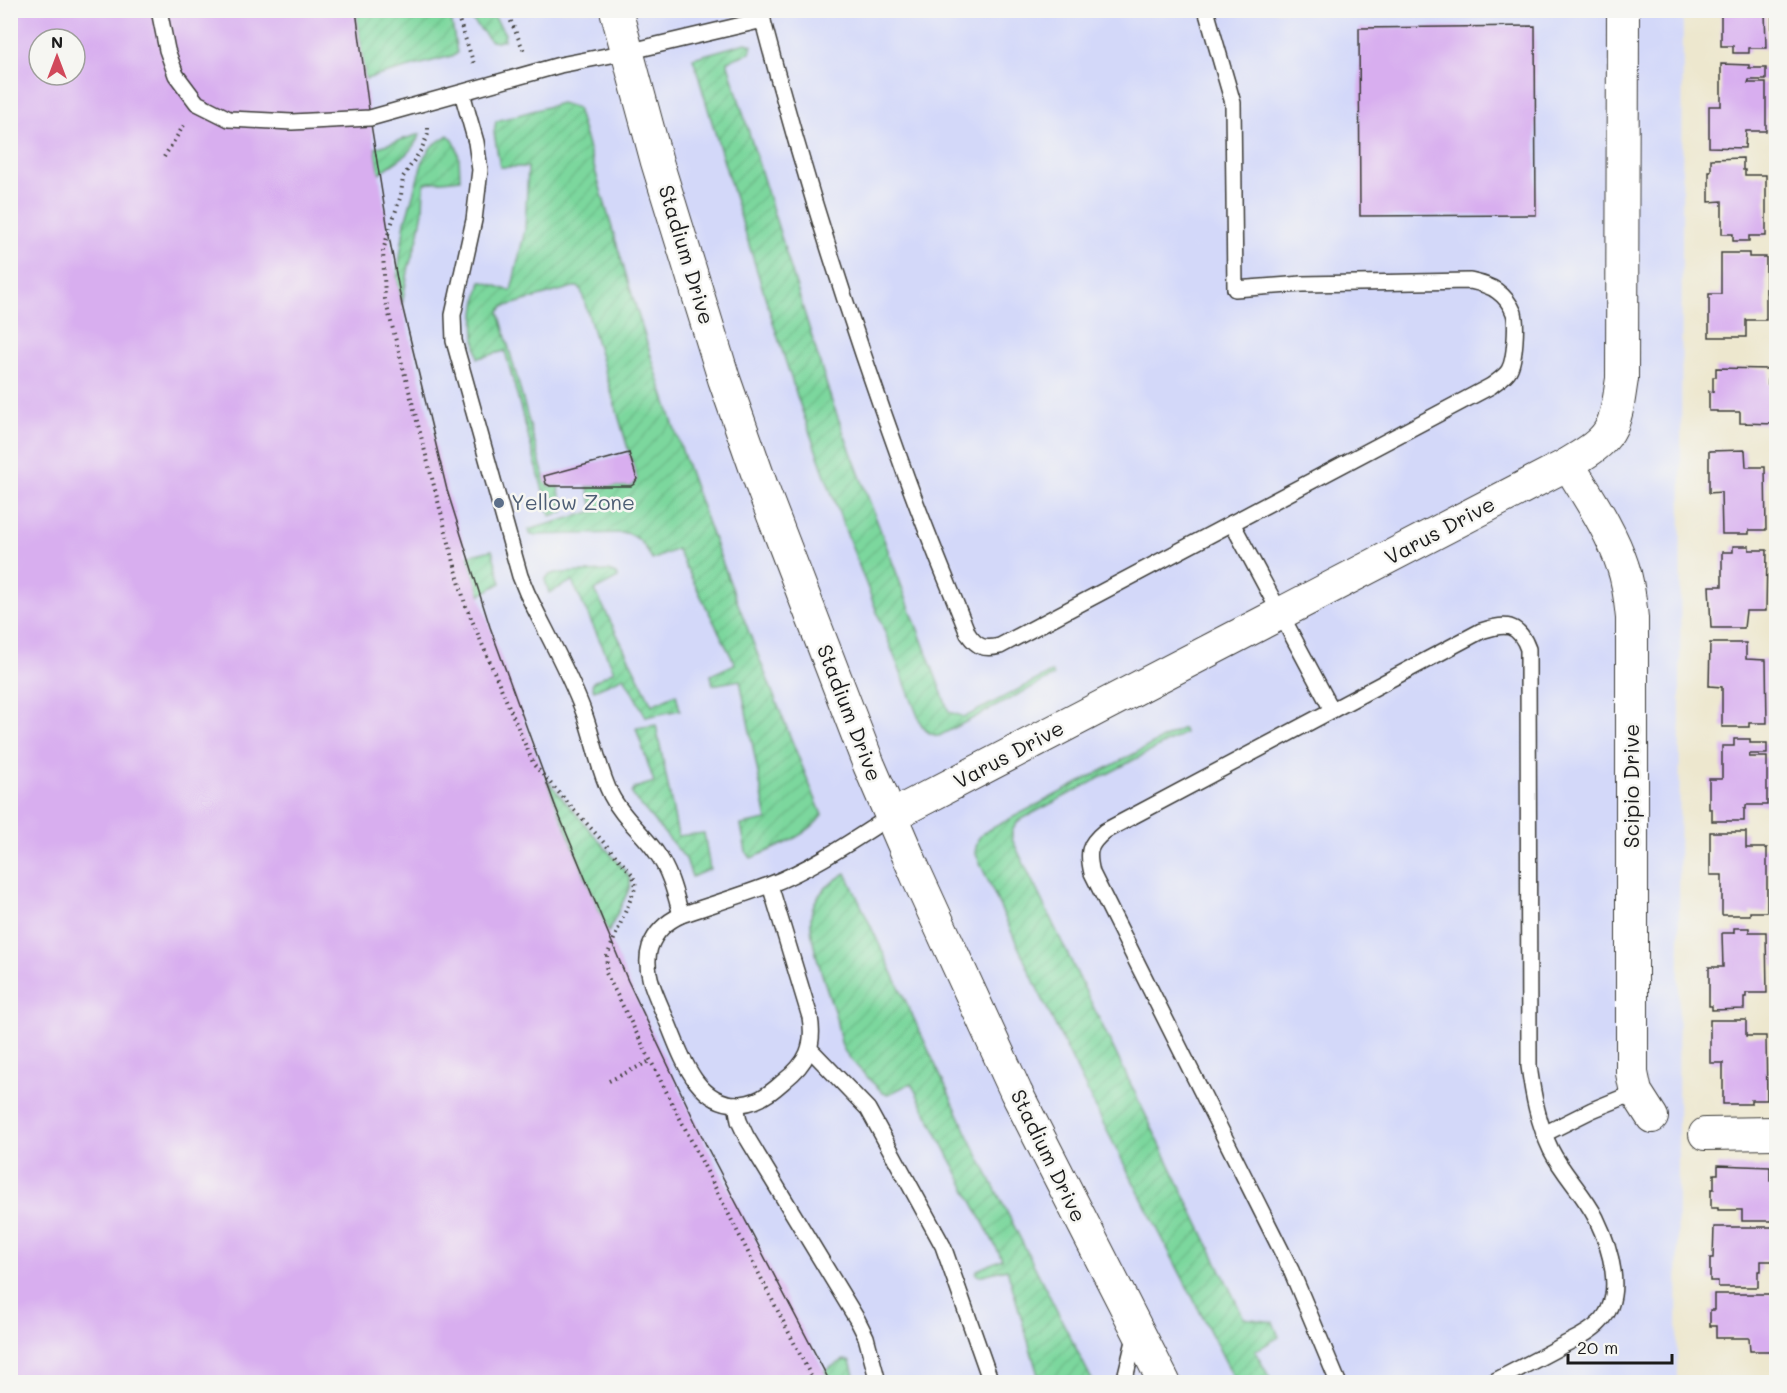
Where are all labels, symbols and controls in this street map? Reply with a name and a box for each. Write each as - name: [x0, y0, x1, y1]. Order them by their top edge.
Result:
- north arrow: [27, 27, 87, 87]
- text: N: [51, 31, 63, 52]
- street label: Stadium Drive: [653, 182, 721, 328]
- place label: Yellow Zone: [511, 488, 635, 515]
- street label: Varus Drive: [1380, 489, 1499, 570]
- marker: Yellow Zone: [492, 496, 506, 510]
- street label: Stadium Drive: [812, 640, 889, 785]
- street label: Varus Drive: [949, 713, 1068, 794]
- street label: Scipio Drive: [1617, 724, 1644, 848]
- street label: Stadium Drive: [1006, 1085, 1093, 1226]
- scale bar: [1568, 1327, 1672, 1365]
- text: 20 m: [1577, 1335, 1618, 1359]

